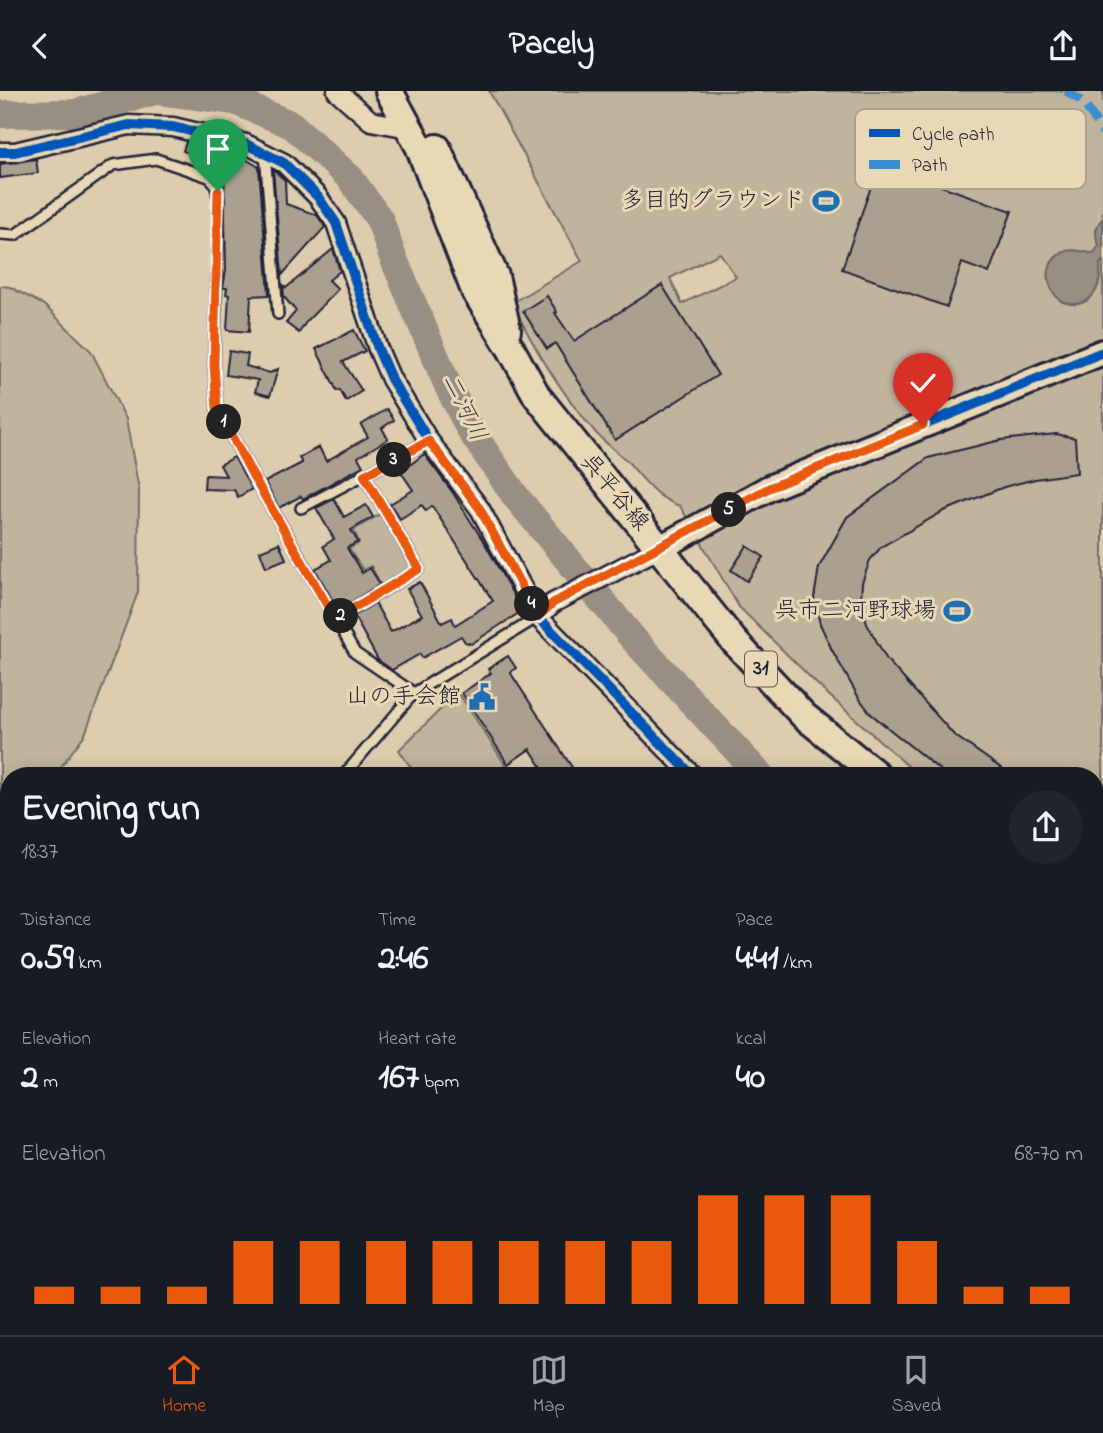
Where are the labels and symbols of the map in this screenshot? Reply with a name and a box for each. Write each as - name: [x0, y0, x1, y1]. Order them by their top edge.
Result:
- legend: [855, 109, 1086, 189]
- pin: [188, 119, 248, 191]
- text: Cycle path: [912, 122, 994, 150]
- text: Path: [912, 153, 948, 180]
- place label: 多目的グラウンド: [621, 185, 805, 218]
- sports icon: 多目的グラウンド: [811, 186, 841, 216]
- pin: [893, 353, 953, 425]
- water label: 二河川: [431, 368, 495, 448]
- pin: 1: [206, 405, 242, 439]
- pin: 3: [376, 443, 412, 477]
- street label: 呉平谷線: [572, 447, 656, 539]
- pin: 5: [712, 493, 746, 527]
- pin: 4: [514, 587, 550, 621]
- place label: 呉市二河野球場: [775, 595, 936, 628]
- sports icon: 呉市二河野球場: [942, 596, 972, 626]
- pin: 2: [324, 599, 358, 633]
- road number: 31: [745, 651, 777, 687]
- place label: 山の手会館: [346, 681, 461, 714]
- public building icon: 山の手会館: [467, 682, 497, 712]

